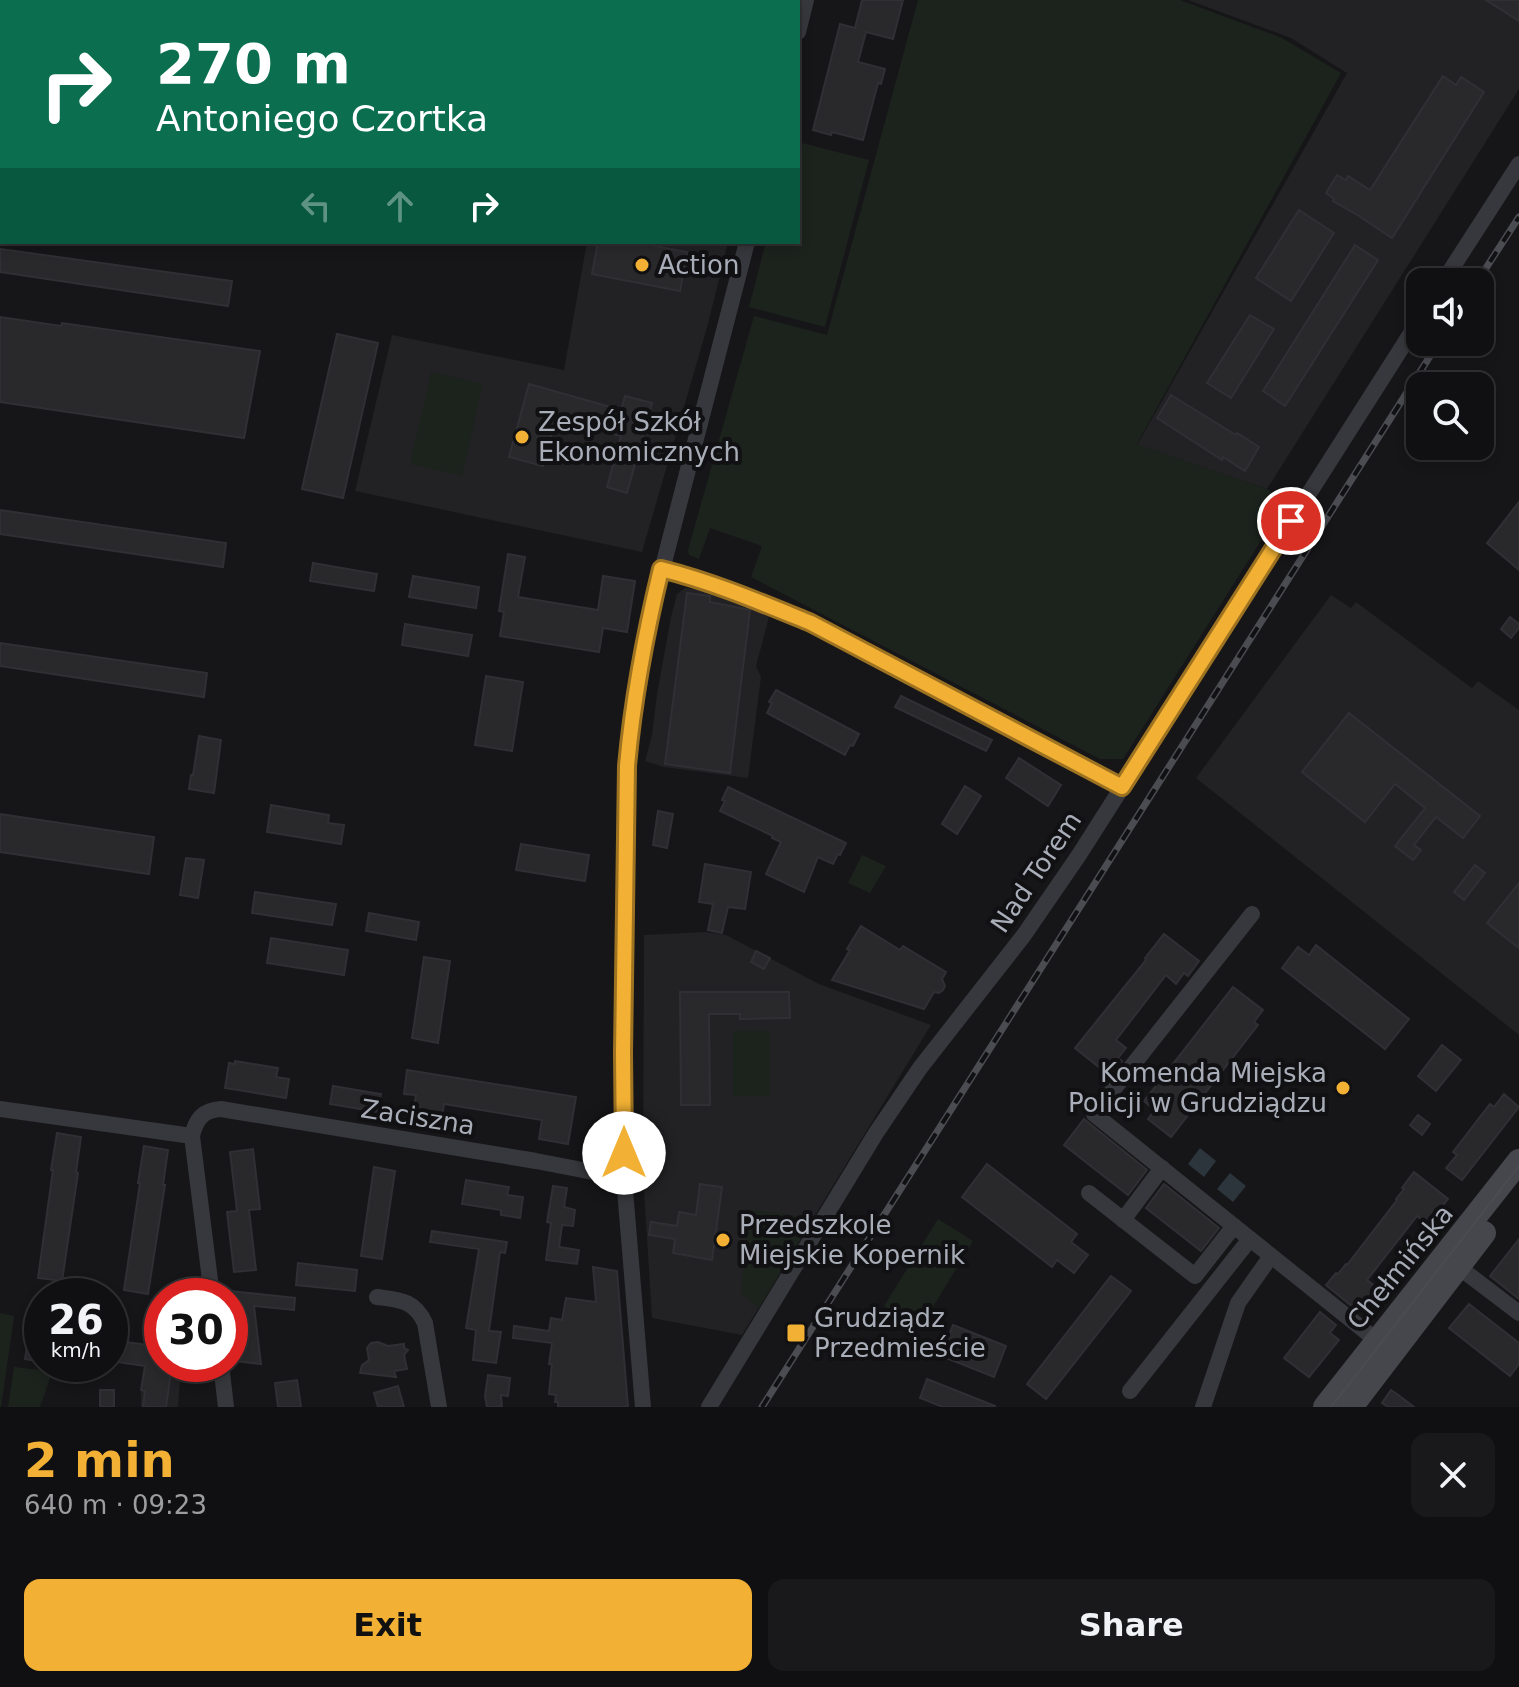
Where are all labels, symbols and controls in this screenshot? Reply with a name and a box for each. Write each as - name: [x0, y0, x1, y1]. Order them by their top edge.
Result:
- text: 270 m: [156, 31, 351, 96]
- icon: right: [24, 32, 128, 136]
- text: Antoniego Czortka: [156, 98, 488, 139]
- icon: left: [294, 184, 338, 228]
- icon: ahead: [378, 184, 422, 228]
- icon: right: [462, 184, 506, 228]
- place label: Action: [658, 250, 739, 280]
- marker: Action: [633, 256, 651, 274]
- map controls: [1406, 268, 1494, 460]
- button: sound: [1406, 268, 1494, 356]
- button: search: [1406, 372, 1494, 460]
- place label: Zespół Szkół Ekonomicznych: [538, 407, 740, 467]
- marker: Zespół Szkół Ekonomicznych: [513, 428, 531, 446]
- pin: [1257, 487, 1325, 555]
- icon: arrive: [1269, 499, 1313, 543]
- street label: Nad Torem: [985, 806, 1087, 938]
- place label: Komenda Miejska Policji w Grudziądzu: [1068, 1058, 1327, 1118]
- marker: Komenda Miejska Policji w Grudziądzu: [1334, 1079, 1352, 1097]
- street label: Zaciszna: [359, 1093, 477, 1141]
- position arrow: [582, 1111, 666, 1195]
- street label: Chełmińska: [1341, 1199, 1459, 1335]
- place label: Przedszkole Miejskie Kopernik: [739, 1210, 965, 1270]
- marker: Przedszkole Miejskie Kopernik: [714, 1231, 732, 1249]
- speed limit sign: 30: [144, 1278, 248, 1382]
- text: 26: [48, 1297, 104, 1343]
- place label: Grudziądz Przedmieście: [814, 1303, 986, 1363]
- marker: Grudziądz Przedmieście: [785, 1322, 807, 1344]
- text: km/h: [51, 1338, 101, 1362]
- text: 2 min: [24, 1432, 175, 1488]
- button: close: [1411, 1433, 1495, 1517]
- text: 640 m · 09:23: [24, 1490, 207, 1520]
- button: Exit: [24, 1579, 752, 1671]
- button: Share: [768, 1579, 1495, 1671]

